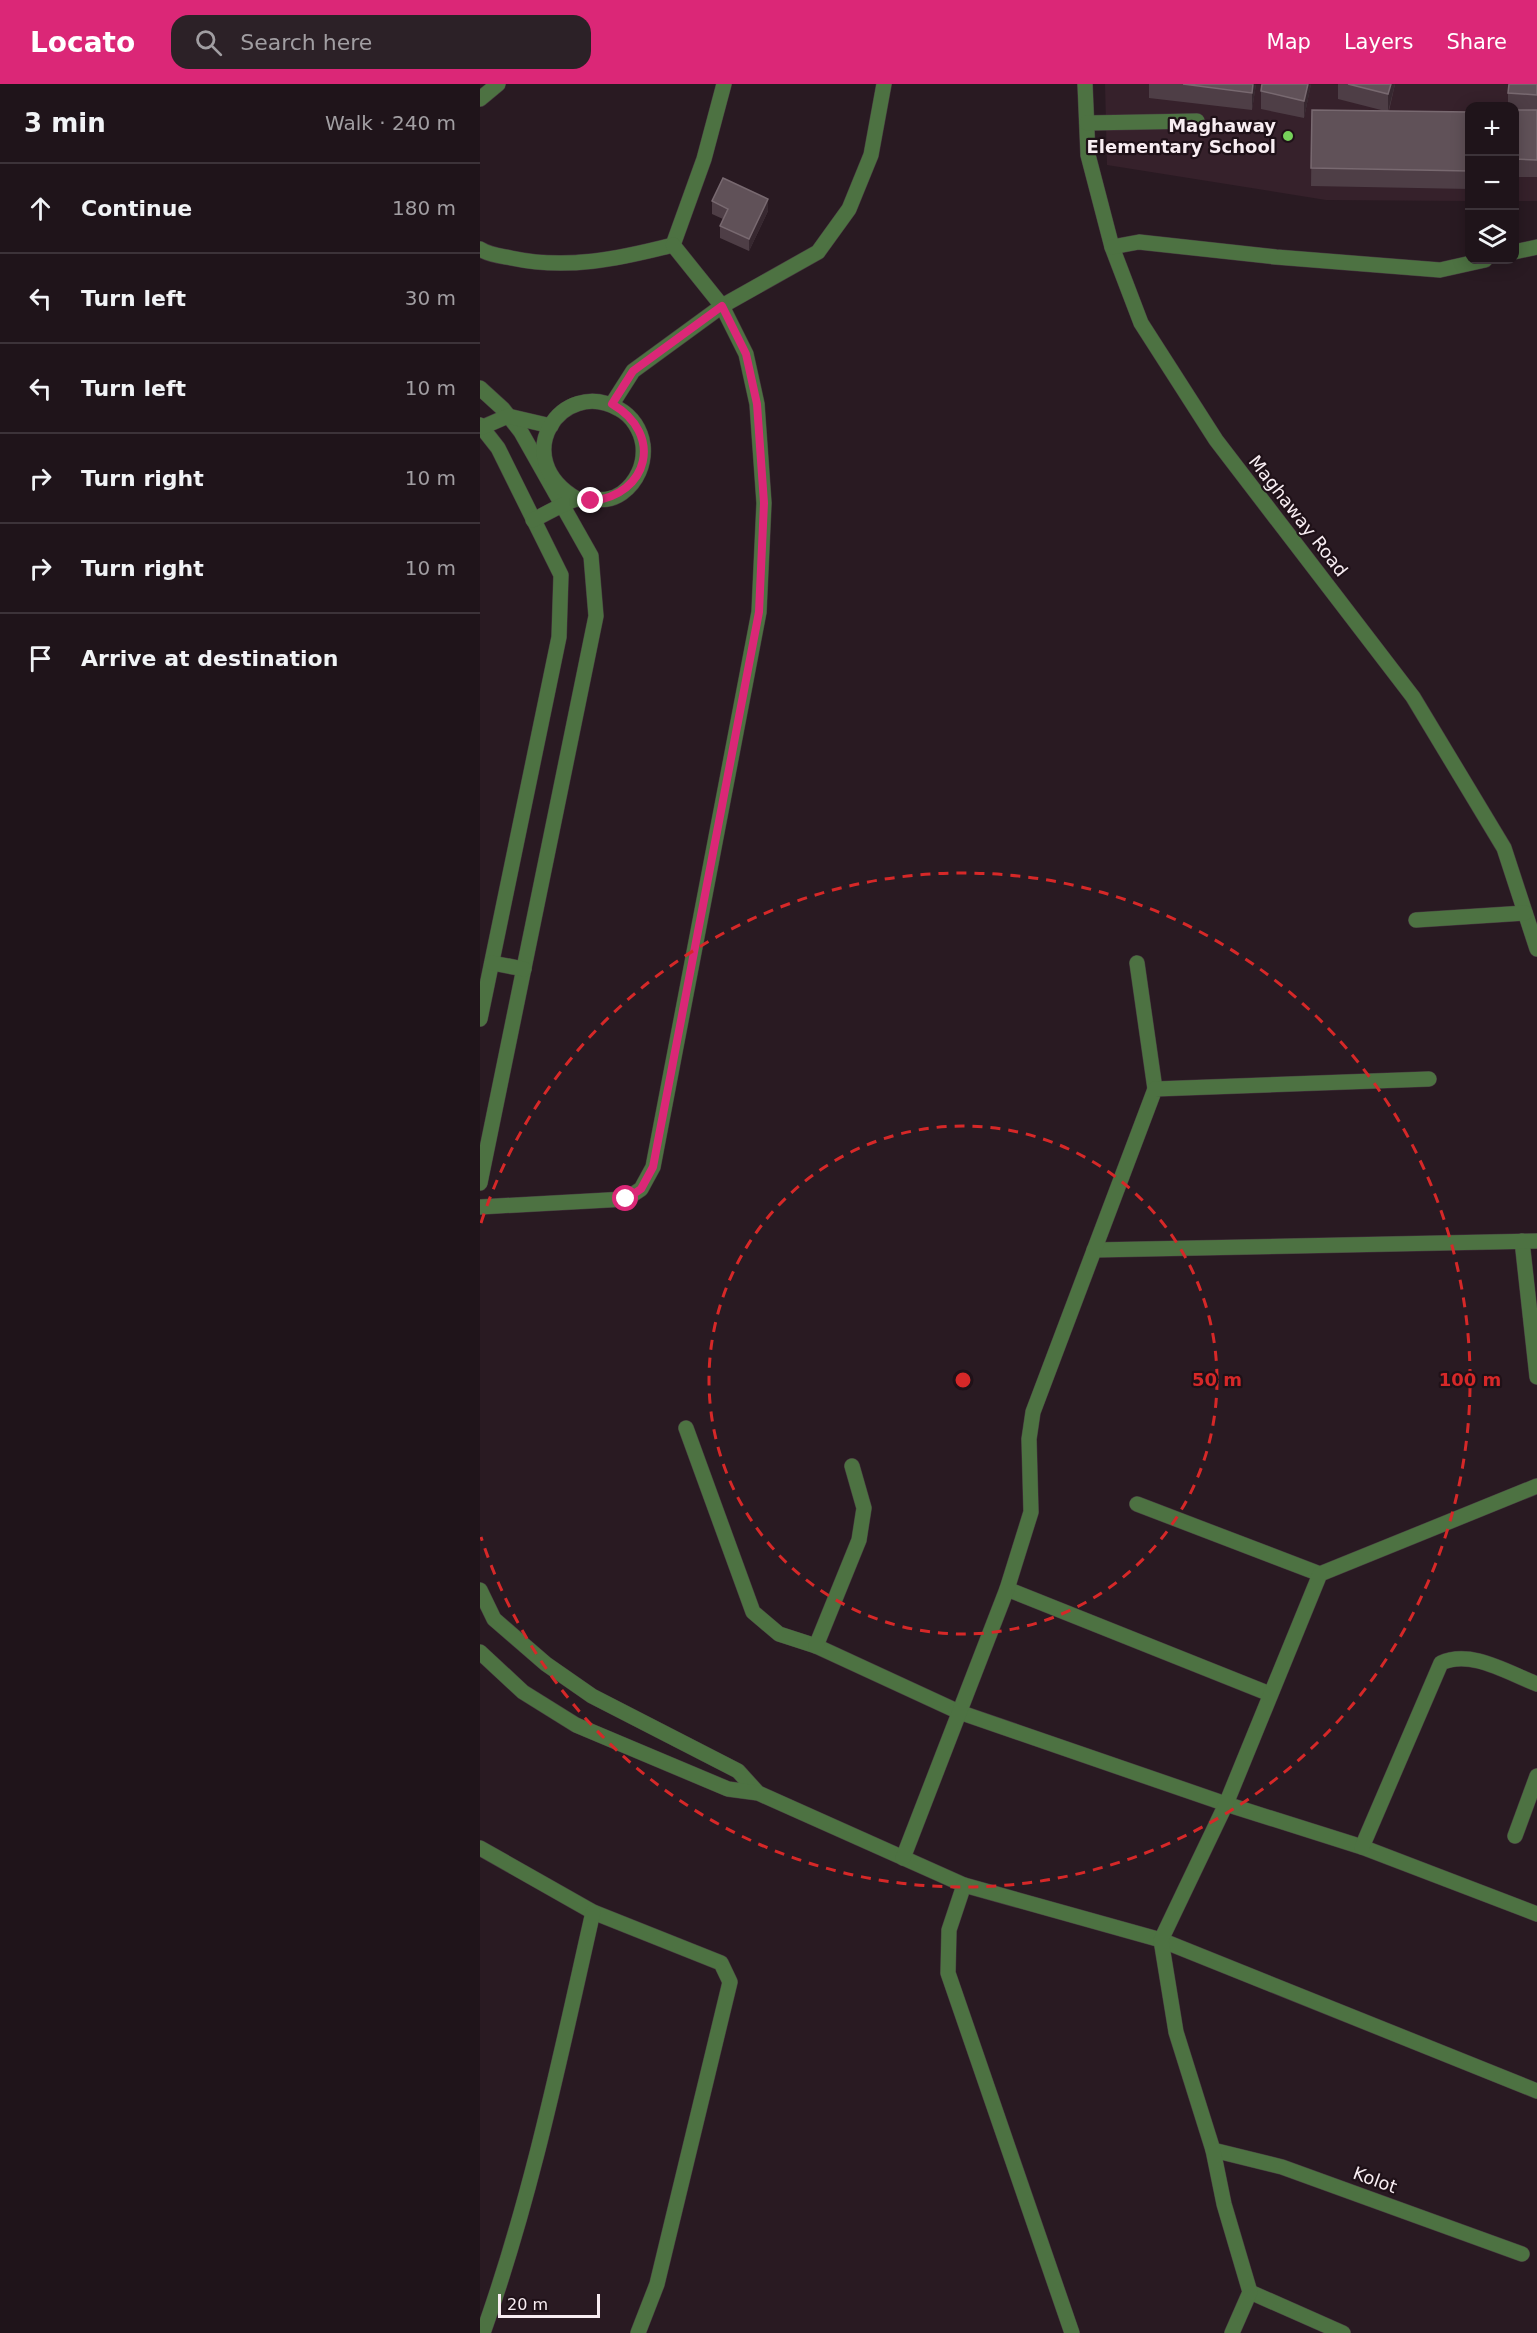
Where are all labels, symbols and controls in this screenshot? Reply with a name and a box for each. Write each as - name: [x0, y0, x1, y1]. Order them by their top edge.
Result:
- search box: [171, 15, 591, 69]
- text: Locato: [30, 26, 135, 59]
- icon: search: [192, 26, 225, 59]
- text: Search here: [240, 30, 372, 55]
- text: Map: [1267, 30, 1311, 54]
- text: Layers: [1344, 30, 1413, 54]
- text: Share: [1446, 30, 1507, 54]
- map controls: [1465, 102, 1519, 264]
- button: +: [1465, 102, 1519, 156]
- text: 3 min: [24, 108, 106, 138]
- text: Walk · 240 m: [325, 111, 456, 135]
- place label: Maghaway Elementary School: [1087, 115, 1276, 157]
- marker: Maghaway Elementary School: [1281, 129, 1295, 143]
- button: −: [1465, 156, 1519, 210]
- icon: ahead: [24, 192, 57, 225]
- text: Continue: [81, 196, 192, 221]
- text: 180 m: [392, 196, 456, 220]
- button: layers: [1465, 210, 1519, 264]
- icon: left: [24, 282, 57, 315]
- text: Turn left: [81, 286, 186, 311]
- text: 30 m: [405, 286, 456, 310]
- icon: left: [24, 372, 57, 405]
- text: Turn left: [81, 376, 186, 401]
- text: 10 m: [405, 376, 456, 400]
- street label: Maghaway Road: [1245, 451, 1352, 580]
- icon: right: [24, 462, 57, 495]
- text: Turn right: [81, 466, 204, 491]
- text: 10 m: [405, 466, 456, 490]
- route end: [577, 487, 603, 513]
- icon: right: [24, 552, 57, 585]
- text: Turn right: [81, 556, 204, 581]
- text: 10 m: [405, 556, 456, 580]
- icon: arrive: [24, 642, 57, 675]
- text: Arrive at destination: [81, 646, 338, 671]
- route start: [612, 1185, 638, 1211]
- text: 50 m: [1192, 1369, 1242, 1390]
- text: 100 m: [1439, 1369, 1501, 1390]
- centre of rings: [953, 1370, 973, 1390]
- street label: Kolot: [1350, 2162, 1400, 2197]
- scale bar: [498, 2291, 600, 2318]
- text: 20 m: [507, 2295, 548, 2314]

